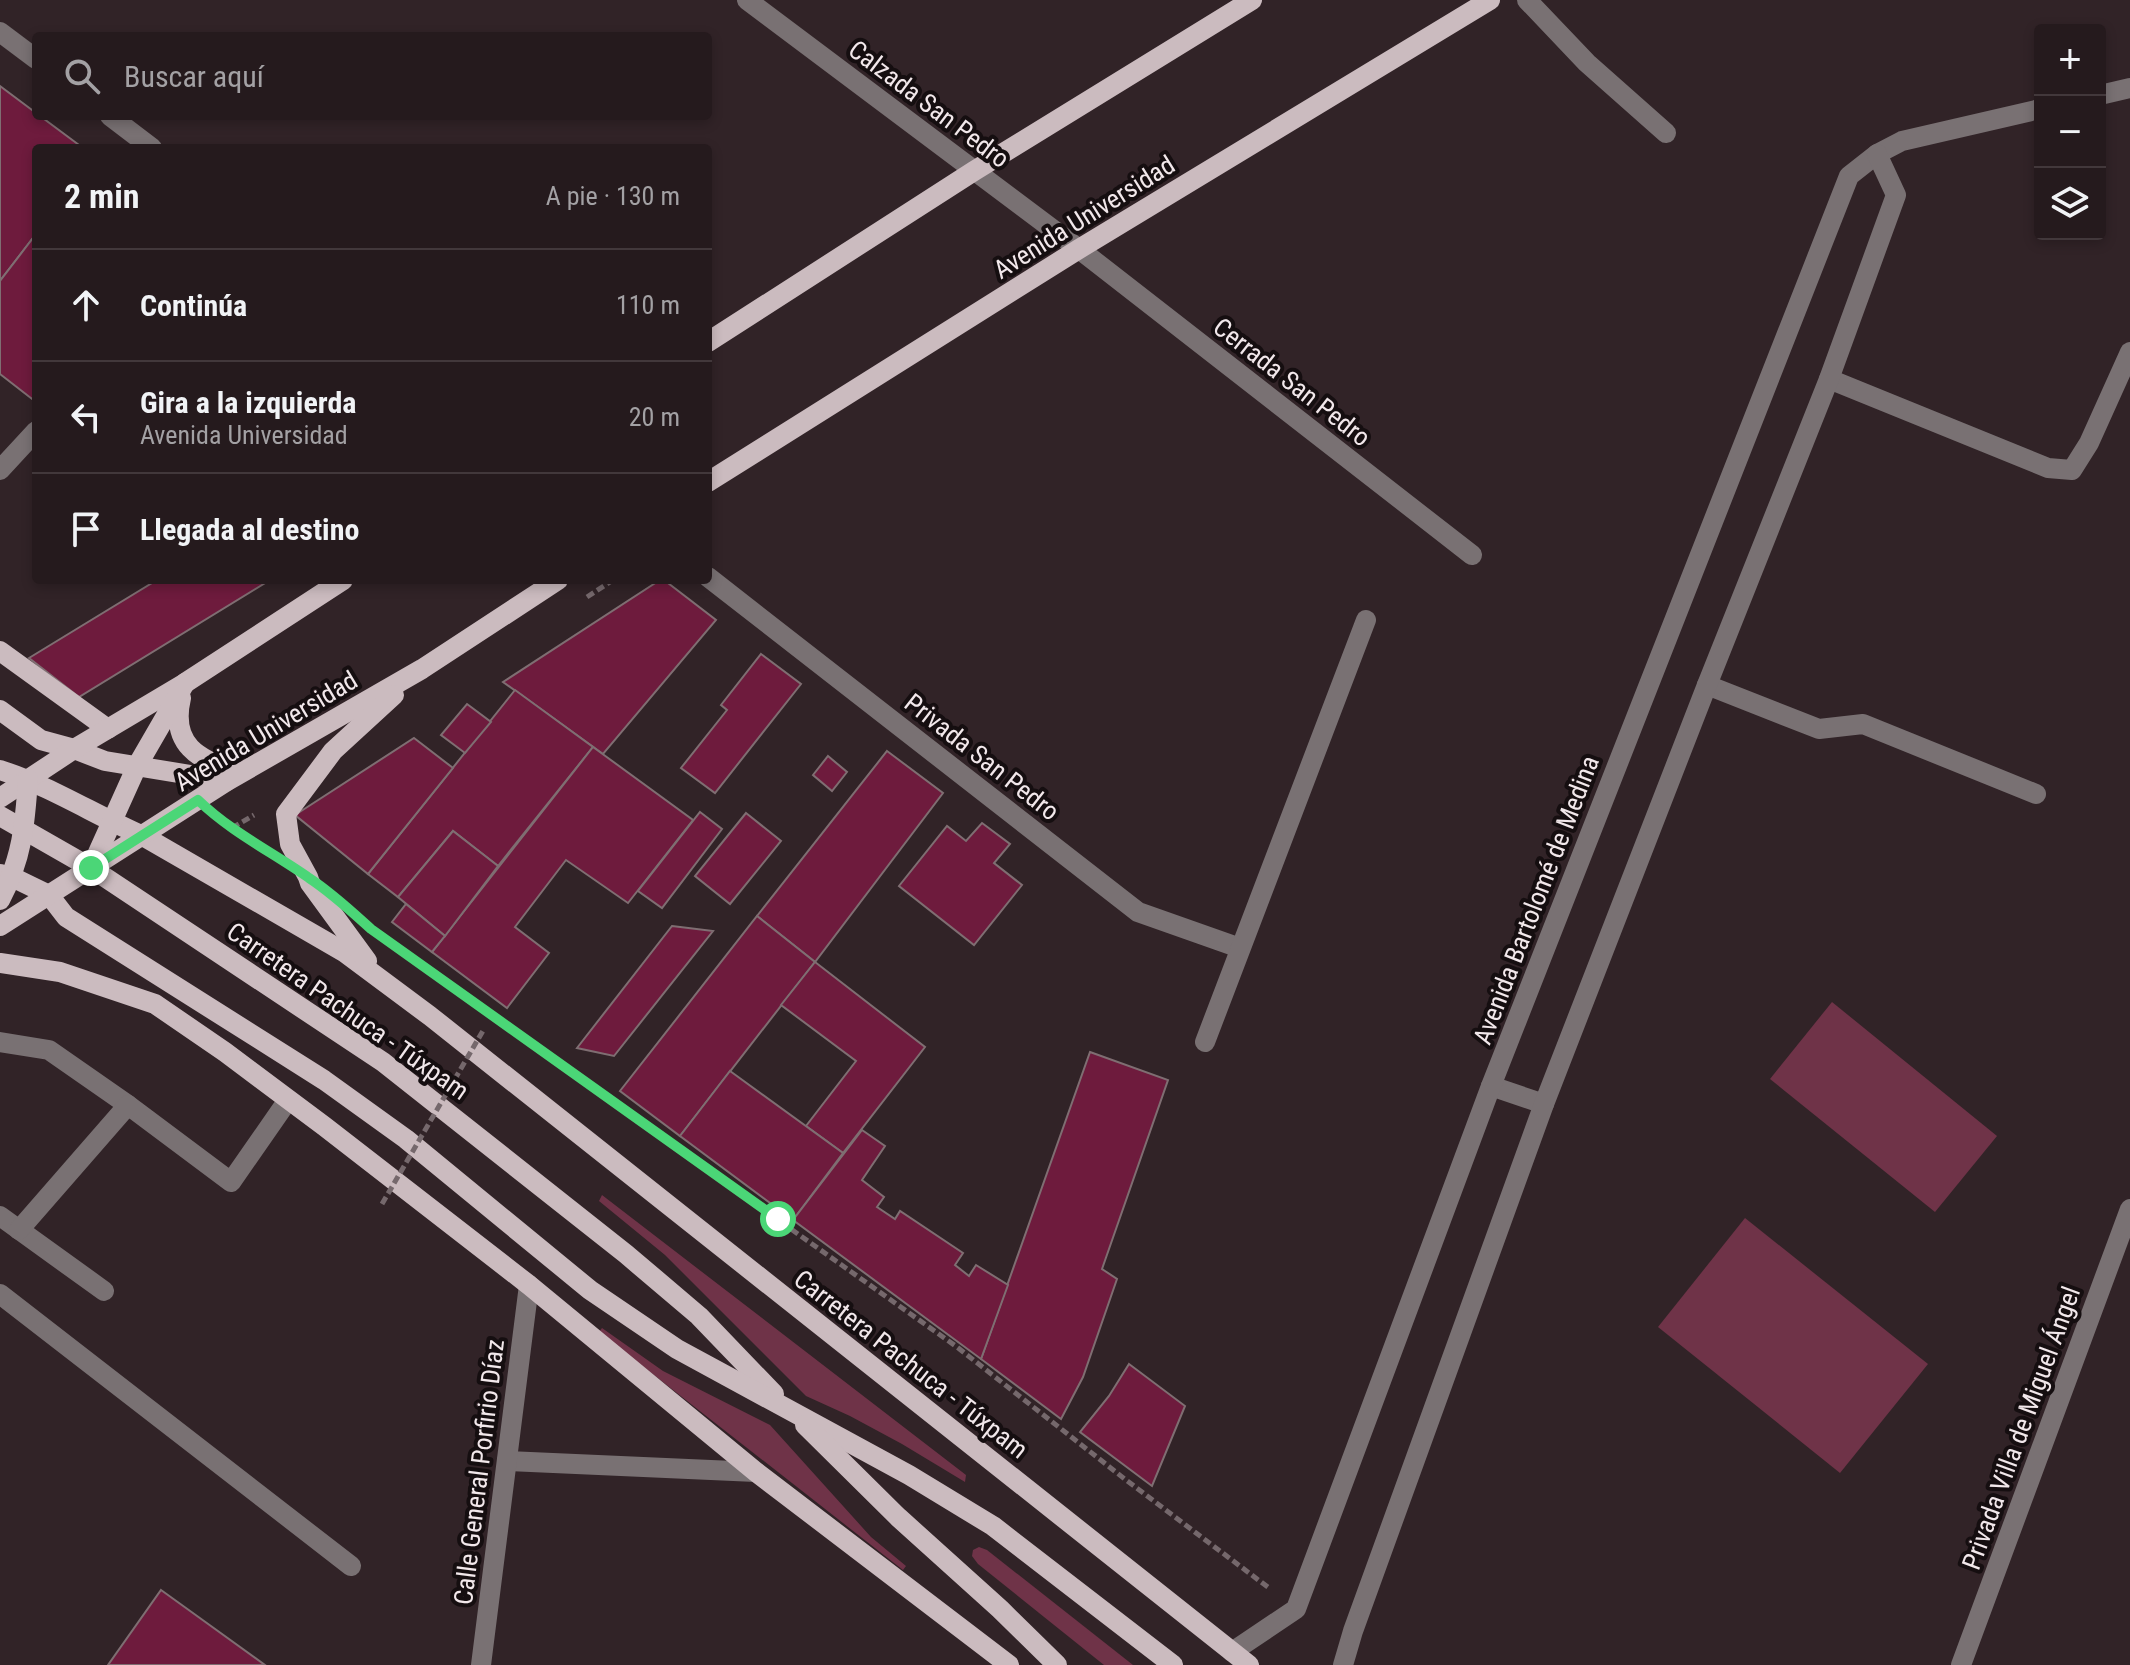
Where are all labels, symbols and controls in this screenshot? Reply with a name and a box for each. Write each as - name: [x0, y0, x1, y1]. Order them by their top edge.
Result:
- map controls: [2034, 24, 2106, 240]
- button: +: [2034, 24, 2106, 96]
- search box: [32, 32, 712, 120]
- street label: Calzada San Pedro: [843, 34, 1015, 174]
- icon: search: [60, 54, 104, 98]
- text: Buscar aquí: [124, 59, 264, 94]
- button: −: [2034, 96, 2106, 168]
- street label: Avenida Universidad: [988, 149, 1180, 285]
- button: layers: [2034, 168, 2106, 240]
- text: 2 min: [64, 176, 140, 216]
- text: A pie · 130 m: [546, 181, 680, 211]
- icon: ahead: [64, 283, 108, 327]
- text: Continúa: [140, 288, 247, 323]
- text: 110 m: [616, 290, 680, 320]
- street label: Cerrada San Pedro: [1208, 312, 1376, 452]
- text: Gira a la izquierda: [140, 385, 356, 420]
- icon: left: [64, 395, 108, 439]
- text: 20 m: [629, 402, 680, 432]
- text: Avenida Universidad: [140, 420, 348, 450]
- icon: arrive: [64, 507, 108, 551]
- text: Llegada al destino: [140, 512, 359, 547]
- street label: Avenida Universidad: [169, 665, 363, 797]
- street label: Privada San Pedro: [899, 687, 1065, 827]
- street label: Avenida Bartolomé de Medina: [1467, 751, 1605, 1049]
- route end: [73, 850, 109, 886]
- street label: Carretera Pachuca - Túxpam: [221, 916, 475, 1106]
- route start: [760, 1201, 796, 1237]
- street label: Carretera Pachuca - Túxpam: [788, 1264, 1034, 1464]
- street label: Privada Villa de Miguel Ángel: [1956, 1283, 2086, 1573]
- street label: Calle General Porfirio Díaz: [448, 1338, 510, 1606]

